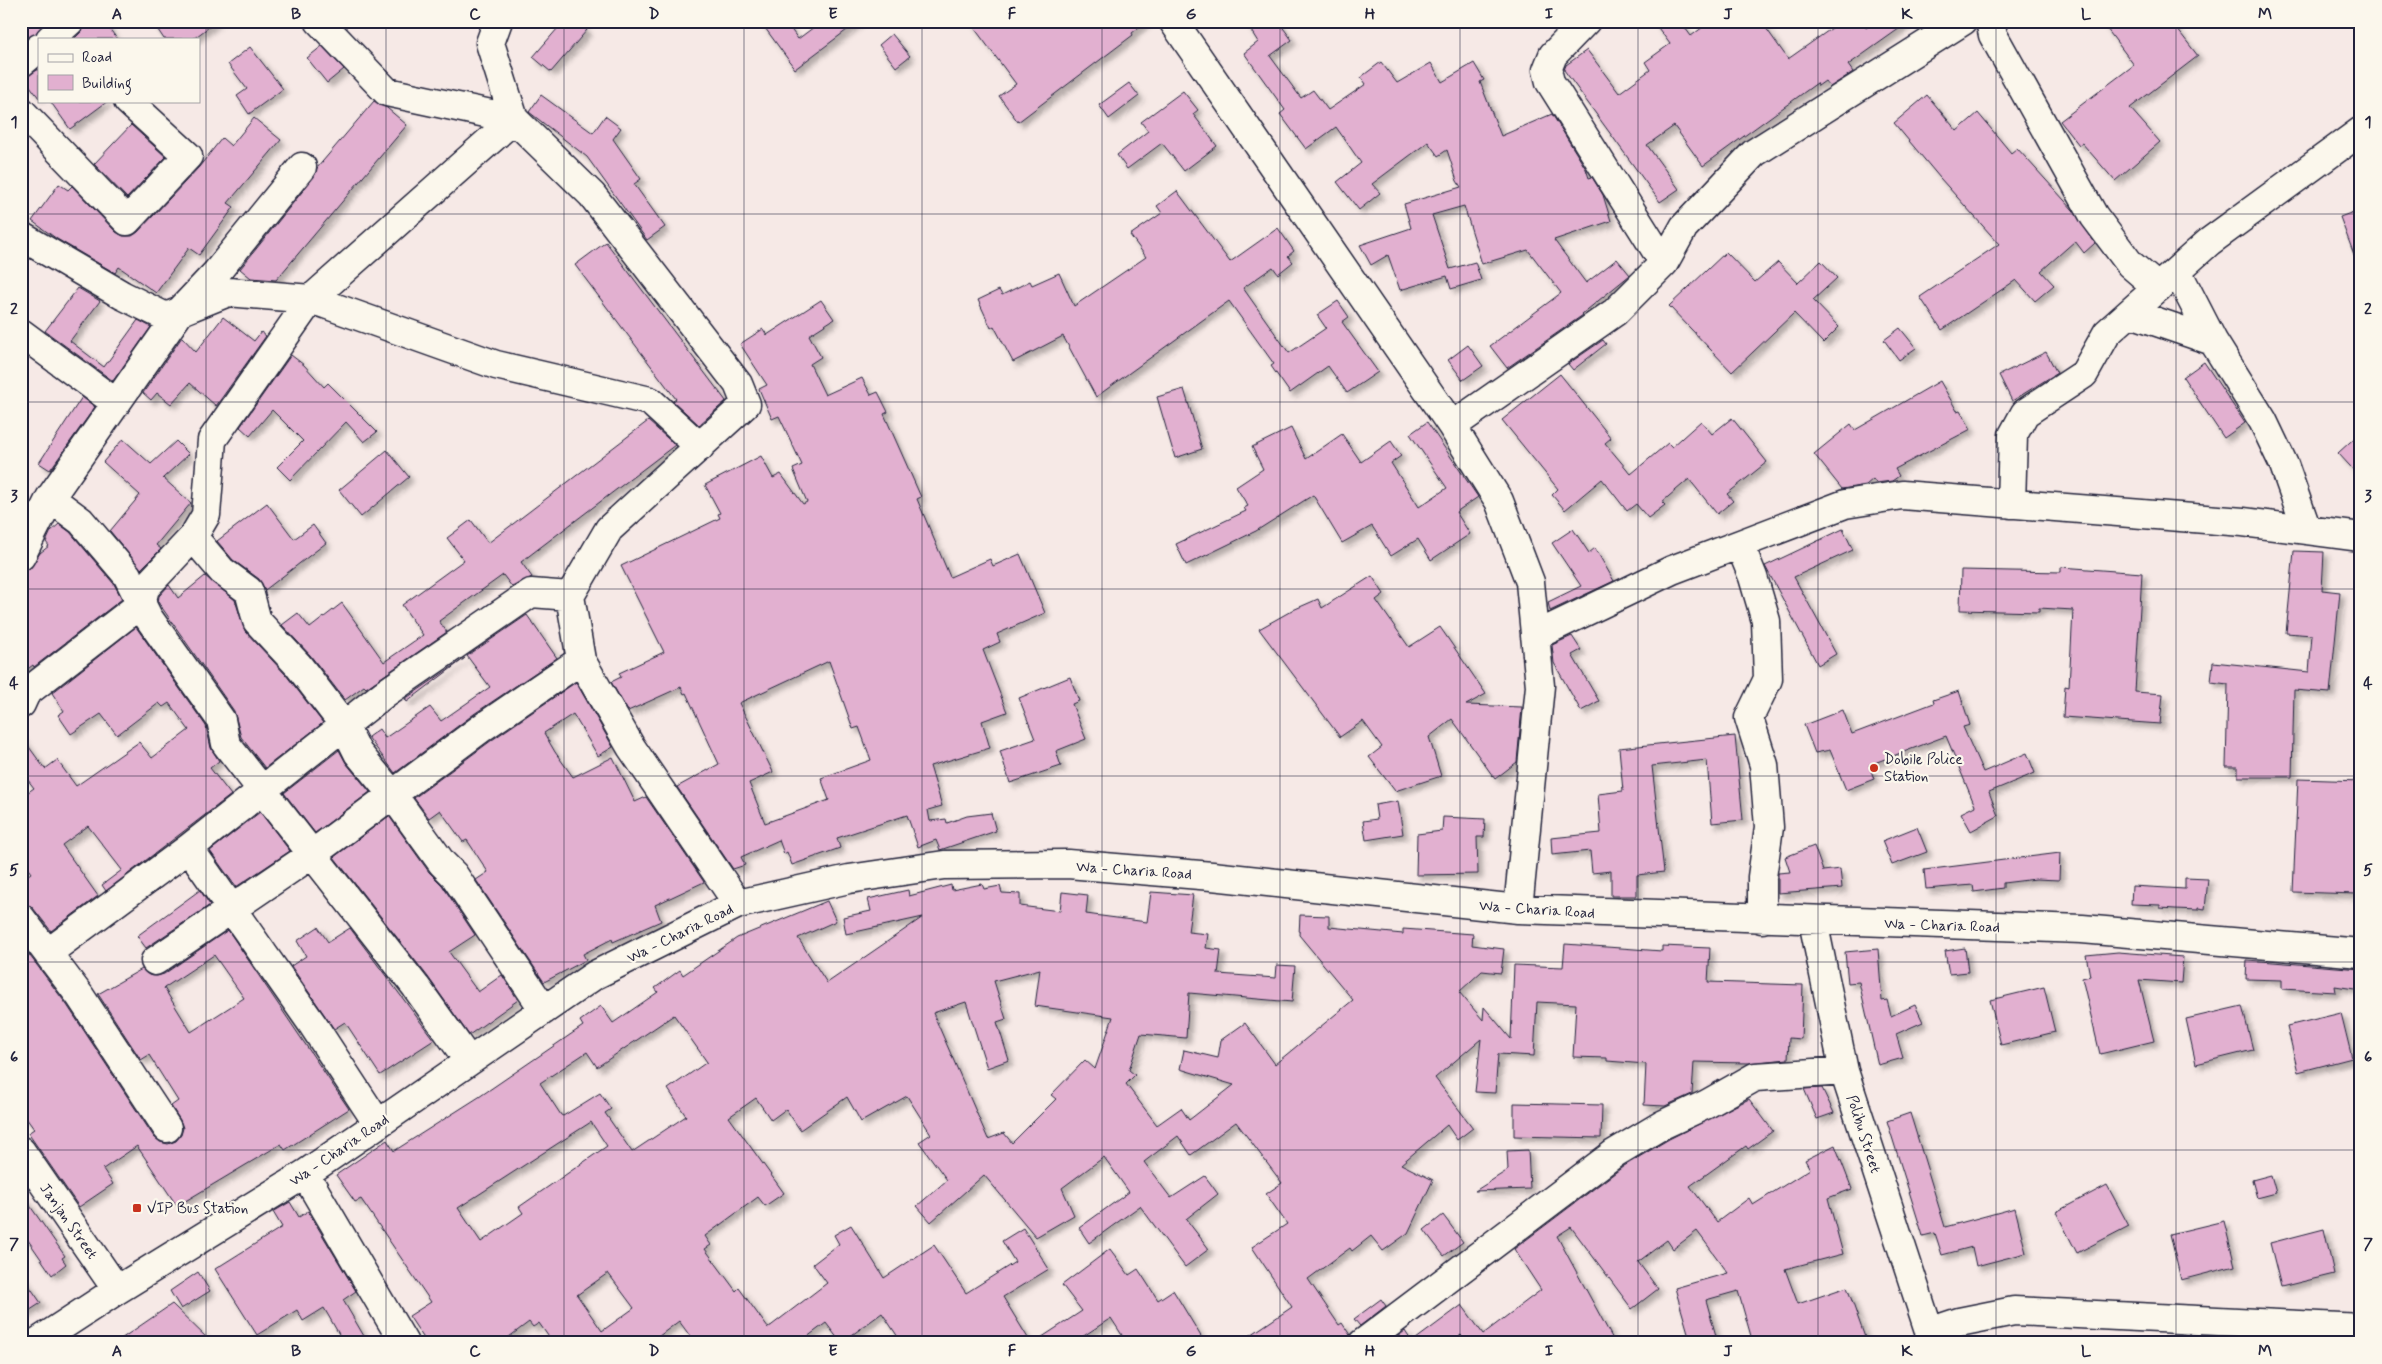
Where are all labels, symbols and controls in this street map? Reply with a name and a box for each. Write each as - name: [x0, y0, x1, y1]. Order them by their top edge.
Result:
- text: A: [112, 4, 122, 25]
- text: B: [291, 4, 301, 25]
- text: C: [469, 4, 481, 25]
- text: D: [648, 4, 660, 25]
- text: E: [828, 4, 838, 25]
- text: F: [1008, 4, 1017, 25]
- text: G: [1186, 4, 1197, 25]
- text: H: [1365, 4, 1376, 25]
- text: I: [1545, 4, 1554, 25]
- text: J: [1723, 4, 1733, 25]
- text: K: [1901, 4, 1913, 25]
- text: L: [2081, 4, 2092, 25]
- text: M: [2258, 4, 2272, 25]
- legend: [38, 38, 200, 102]
- text: Road: [82, 48, 112, 68]
- text: Building: [82, 74, 132, 95]
- text: 1: [10, 112, 18, 133]
- text: 1: [2364, 112, 2372, 133]
- text: 2: [10, 299, 18, 320]
- text: 2: [2364, 299, 2372, 320]
- text: 3: [10, 486, 18, 507]
- text: 3: [2364, 486, 2372, 507]
- text: 4: [9, 673, 19, 694]
- text: 4: [2363, 673, 2373, 694]
- place label: Dobile Police Station: [1884, 750, 1963, 787]
- marker: Dobile Police Station: [1868, 762, 1880, 774]
- street label: Wa - Charia Road: [1075, 857, 1192, 885]
- text: 5: [9, 860, 19, 881]
- text: 5: [2363, 860, 2373, 881]
- street label: Wa - Charia Road: [1478, 896, 1595, 924]
- street label: Wa - Charia Road: [624, 900, 737, 968]
- street label: Wa - Charia Road: [1884, 914, 2000, 938]
- text: 6: [10, 1047, 18, 1068]
- text: 6: [2364, 1047, 2372, 1068]
- street label: Polibu Street: [1841, 1093, 1885, 1176]
- street label: Wa - Charia Road: [286, 1110, 393, 1192]
- street label: Janjan Street: [35, 1180, 102, 1264]
- place label: VIP Bus Station: [147, 1199, 248, 1219]
- marker: VIP Bus Station: [131, 1202, 143, 1214]
- text: 7: [9, 1234, 19, 1255]
- text: 7: [2363, 1234, 2373, 1255]
- text: A: [112, 1341, 122, 1362]
- text: B: [291, 1341, 301, 1362]
- text: C: [469, 1341, 481, 1362]
- text: D: [648, 1341, 660, 1362]
- text: E: [828, 1341, 838, 1362]
- text: F: [1008, 1341, 1017, 1362]
- text: G: [1186, 1341, 1197, 1362]
- text: H: [1365, 1341, 1376, 1362]
- text: I: [1545, 1341, 1554, 1362]
- text: J: [1723, 1341, 1733, 1362]
- text: K: [1901, 1341, 1913, 1362]
- text: L: [2081, 1341, 2092, 1362]
- text: M: [2258, 1341, 2272, 1362]

